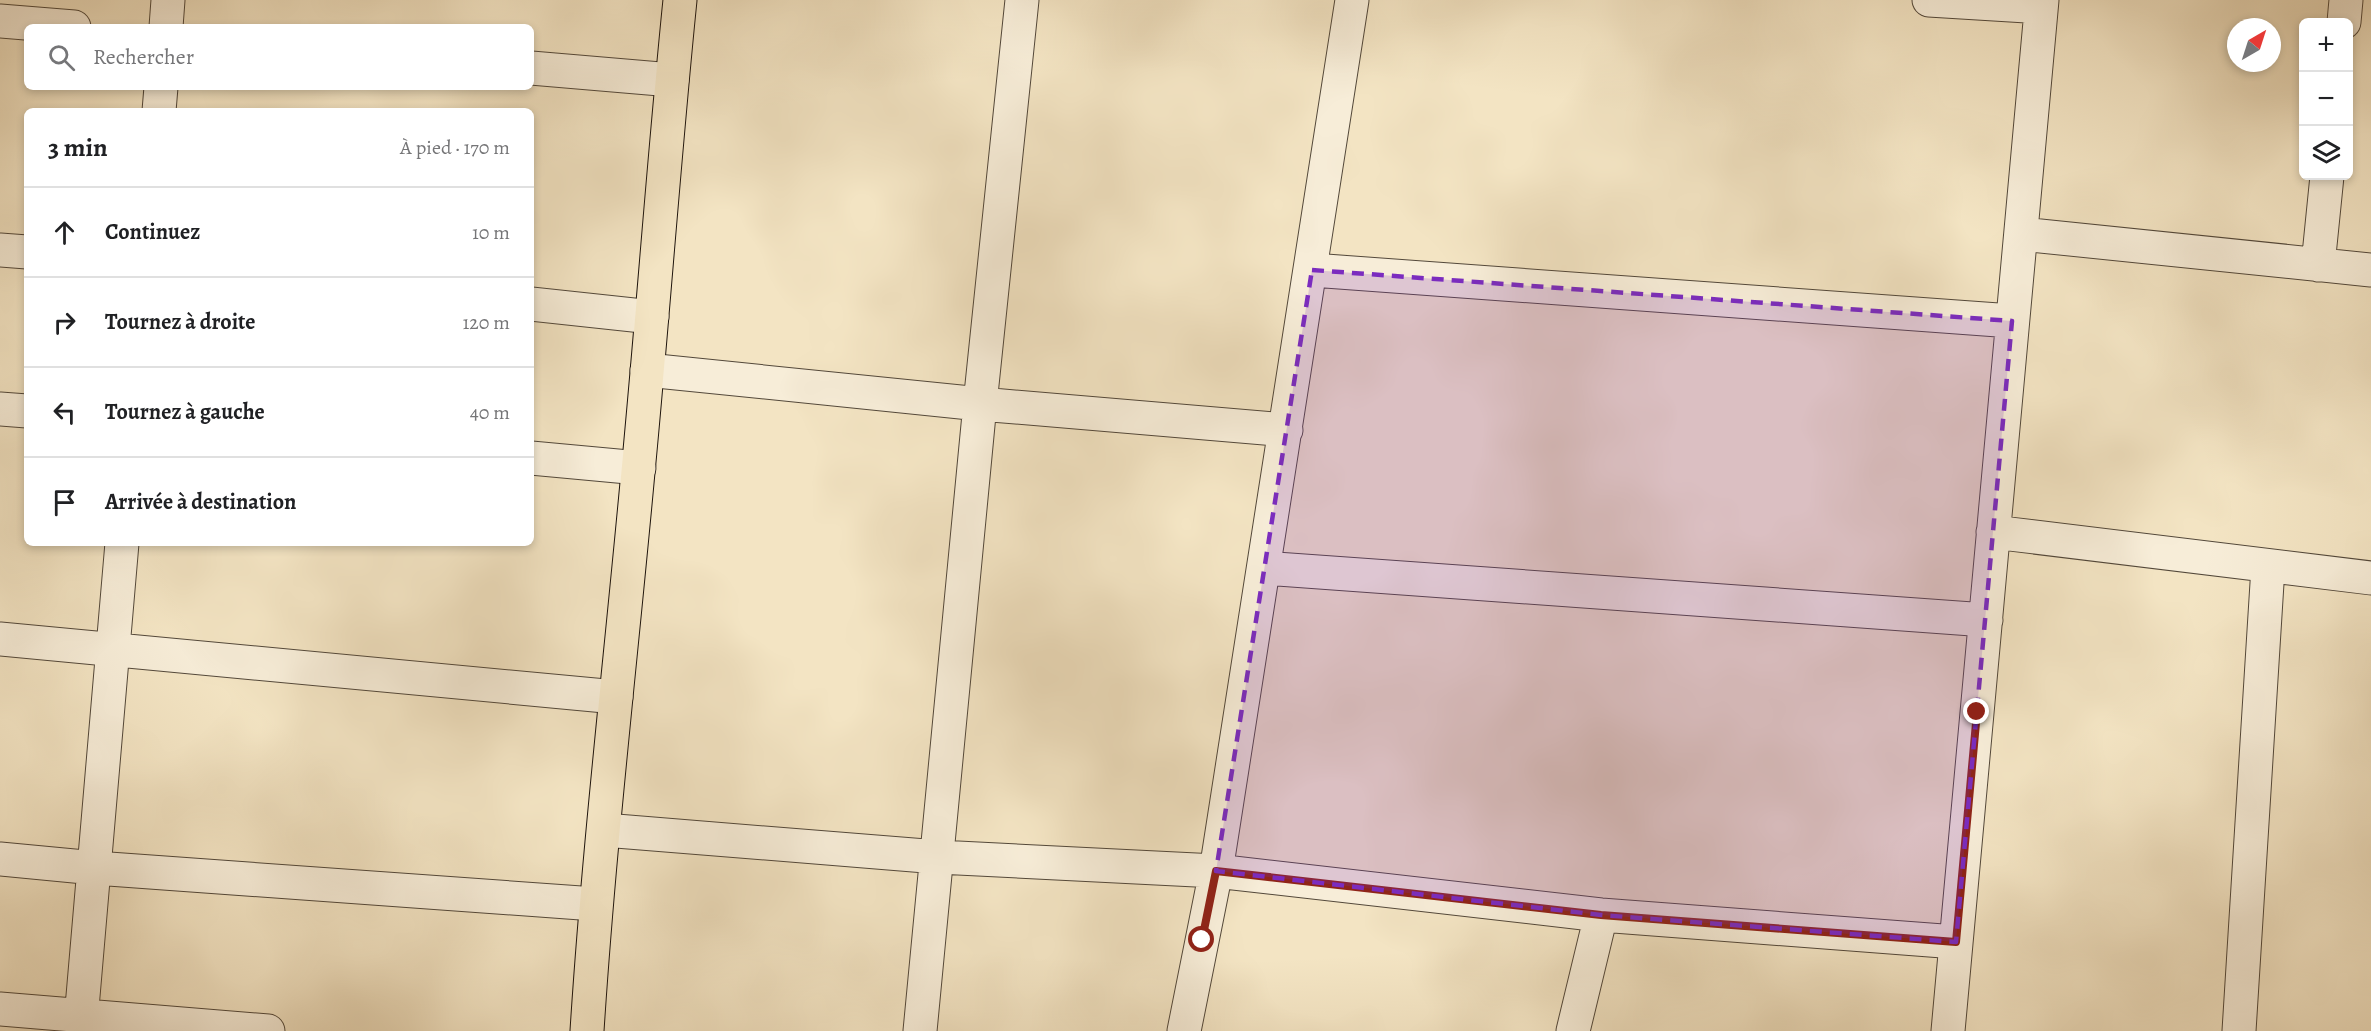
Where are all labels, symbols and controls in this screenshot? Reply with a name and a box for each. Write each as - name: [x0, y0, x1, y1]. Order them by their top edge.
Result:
- north arrow: [2227, 18, 2281, 72]
- map controls: [2299, 18, 2353, 180]
- button: +: [2299, 18, 2353, 72]
- search box: [24, 24, 534, 90]
- icon: search: [45, 41, 78, 74]
- text: Rechercher: [93, 42, 194, 72]
- button: −: [2299, 72, 2353, 126]
- button: layers: [2299, 126, 2353, 180]
- text: 3 min: [48, 130, 108, 165]
- text: À pied · 170 m: [400, 134, 510, 161]
- icon: ahead: [48, 216, 81, 249]
- text: Continuez: [105, 217, 200, 247]
- text: 10 m: [472, 219, 510, 246]
- icon: right: [48, 306, 81, 339]
- text: Tournez à droite: [105, 307, 256, 337]
- text: 120 m: [462, 309, 510, 336]
- icon: left: [48, 396, 81, 429]
- text: Tournez à gauche: [105, 397, 265, 427]
- text: 40 m: [470, 399, 510, 426]
- icon: arrive: [48, 486, 81, 519]
- text: Arrivée à destination: [105, 487, 296, 517]
- route end: [1963, 698, 1989, 724]
- route start: [1188, 926, 1214, 952]

